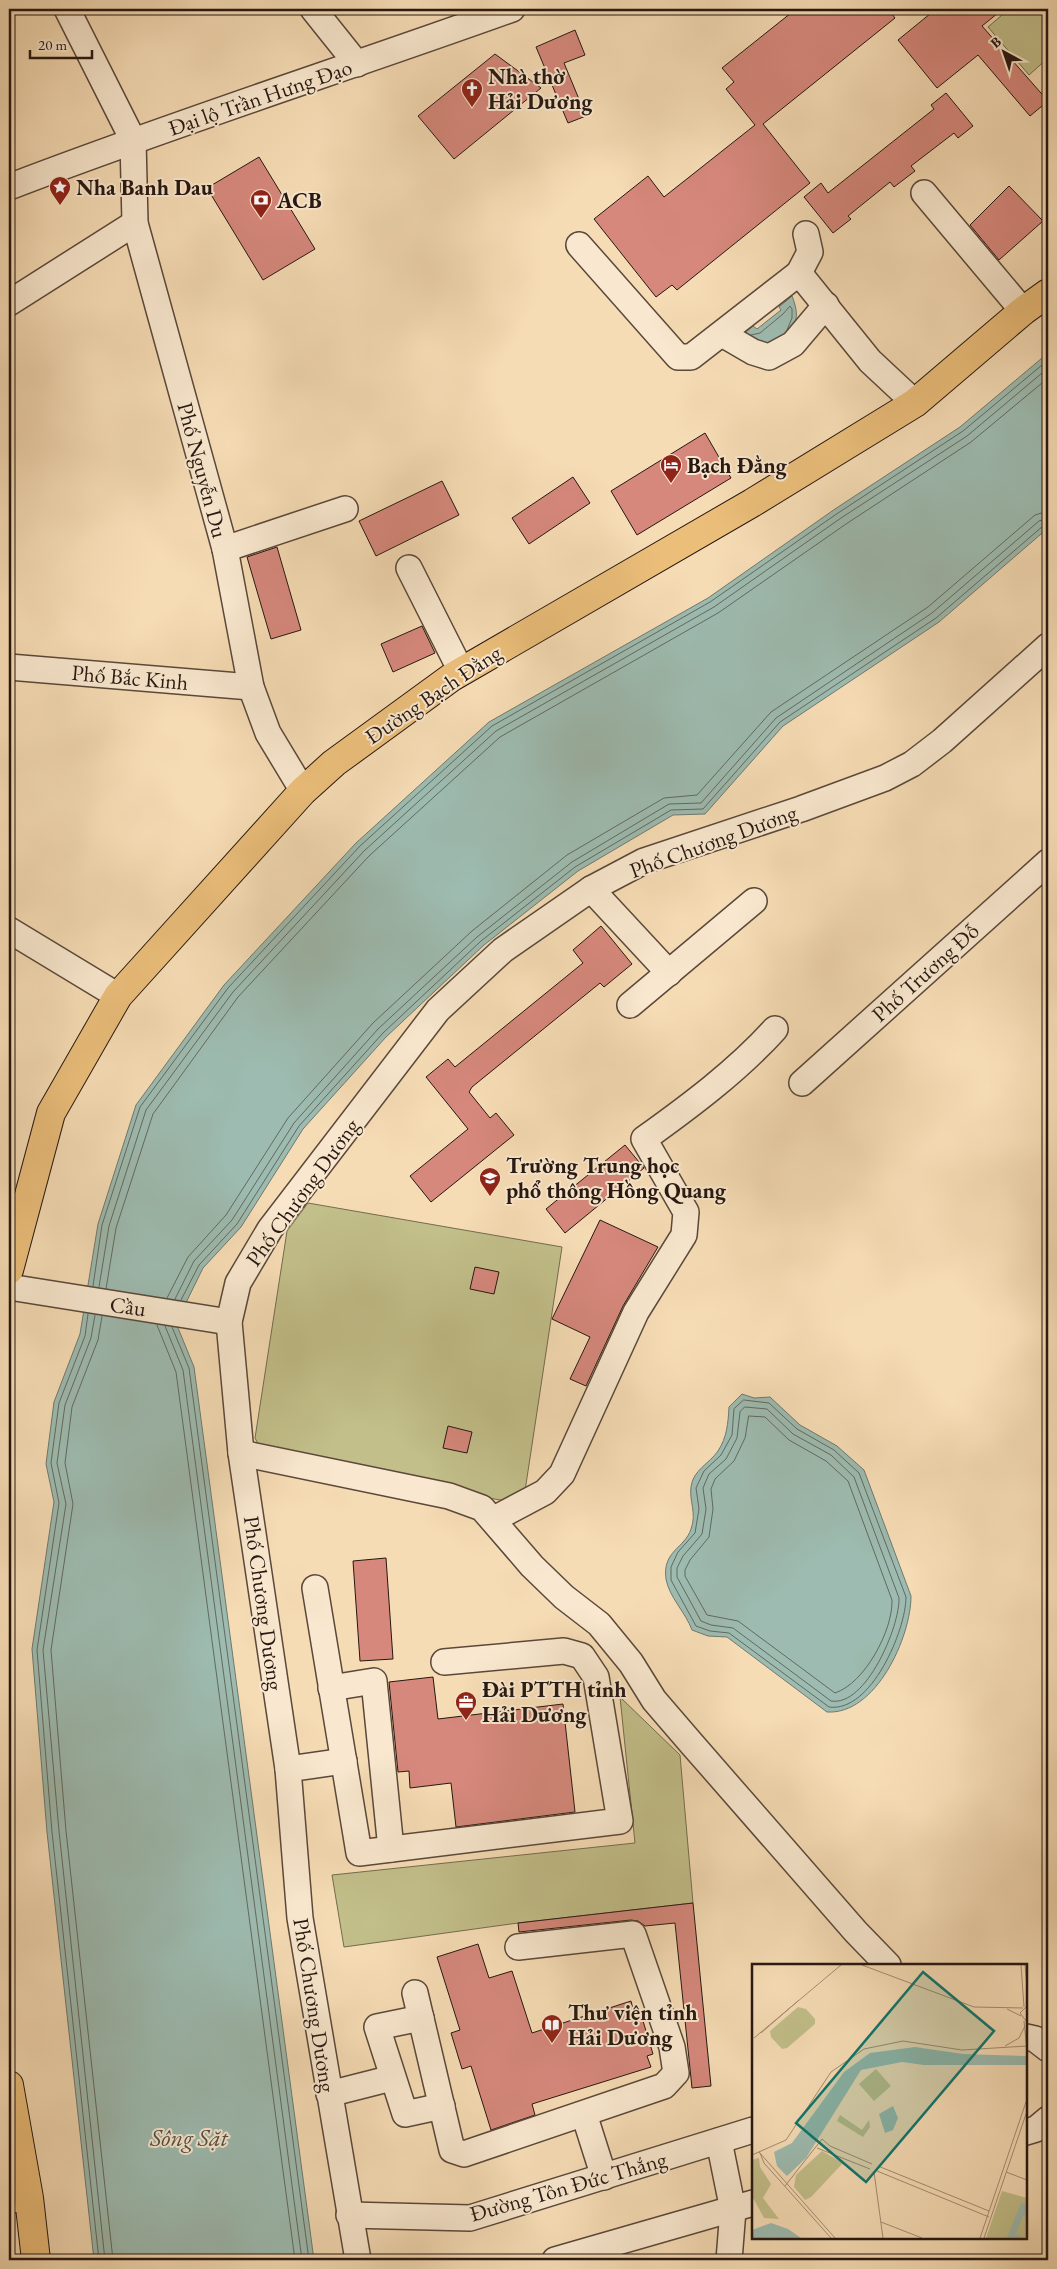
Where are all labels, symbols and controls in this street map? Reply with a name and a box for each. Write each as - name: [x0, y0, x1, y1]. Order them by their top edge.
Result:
- scale bar: [30, 28, 92, 60]
- north arrow: [980, 28, 1030, 78]
- text: B: [987, 32, 1005, 52]
- text: 20 m: [38, 35, 67, 54]
- street label: Đại lộ Trần Hưng Đạo: [164, 52, 356, 143]
- place label: Nhà thờ Hải Dương: [488, 62, 593, 116]
- church icon: Nhà thờ Hải Dương: [460, 77, 484, 108]
- place label: Nha Banh Dau: [76, 173, 213, 202]
- place icon: Nha Banh Dau: [48, 175, 72, 206]
- place label: ACB: [276, 186, 322, 215]
- bank icon: ACB: [249, 188, 273, 219]
- street label: Phố Nguyễn Du: [170, 399, 235, 542]
- place label: Bạch Đằng: [687, 451, 788, 480]
- hotel icon: Bạch Đằng: [659, 453, 683, 484]
- street label: Đường Bạch Đằng: [359, 638, 507, 751]
- street label: Phố Bắc Kinh: [70, 658, 190, 697]
- street label: Phố Chương Dương: [626, 798, 801, 885]
- street label: Phố Trương Đỗ: [865, 916, 985, 1028]
- street label: Phố Chương Dương: [239, 1112, 366, 1272]
- place label: Trường Trung học phổ thông Hồng Quang: [506, 1151, 727, 1205]
- school or university icon: Trường Trung học phổ thông Hồng Quang: [478, 1166, 502, 1197]
- street label: Cầu: [108, 1290, 148, 1323]
- street label: Phố Chương Dương: [237, 1514, 290, 1693]
- place label: Đài PTTH tỉnh Hải Dương: [482, 1675, 626, 1729]
- office icon: Đài PTTH tỉnh Hải Dương: [454, 1690, 478, 1721]
- street label: Phố Chương Dương: [286, 1916, 343, 2095]
- inset map: [752, 1964, 1027, 2239]
- place label: Thư viện tỉnh Hải Dương: [568, 1998, 697, 2052]
- library icon: Thư viện tỉnh Hải Dương: [540, 2013, 564, 2044]
- water label: Sông Sặt: [149, 2122, 229, 2153]
- street label: Đường Tôn Đức Thắng: [466, 2144, 670, 2228]

